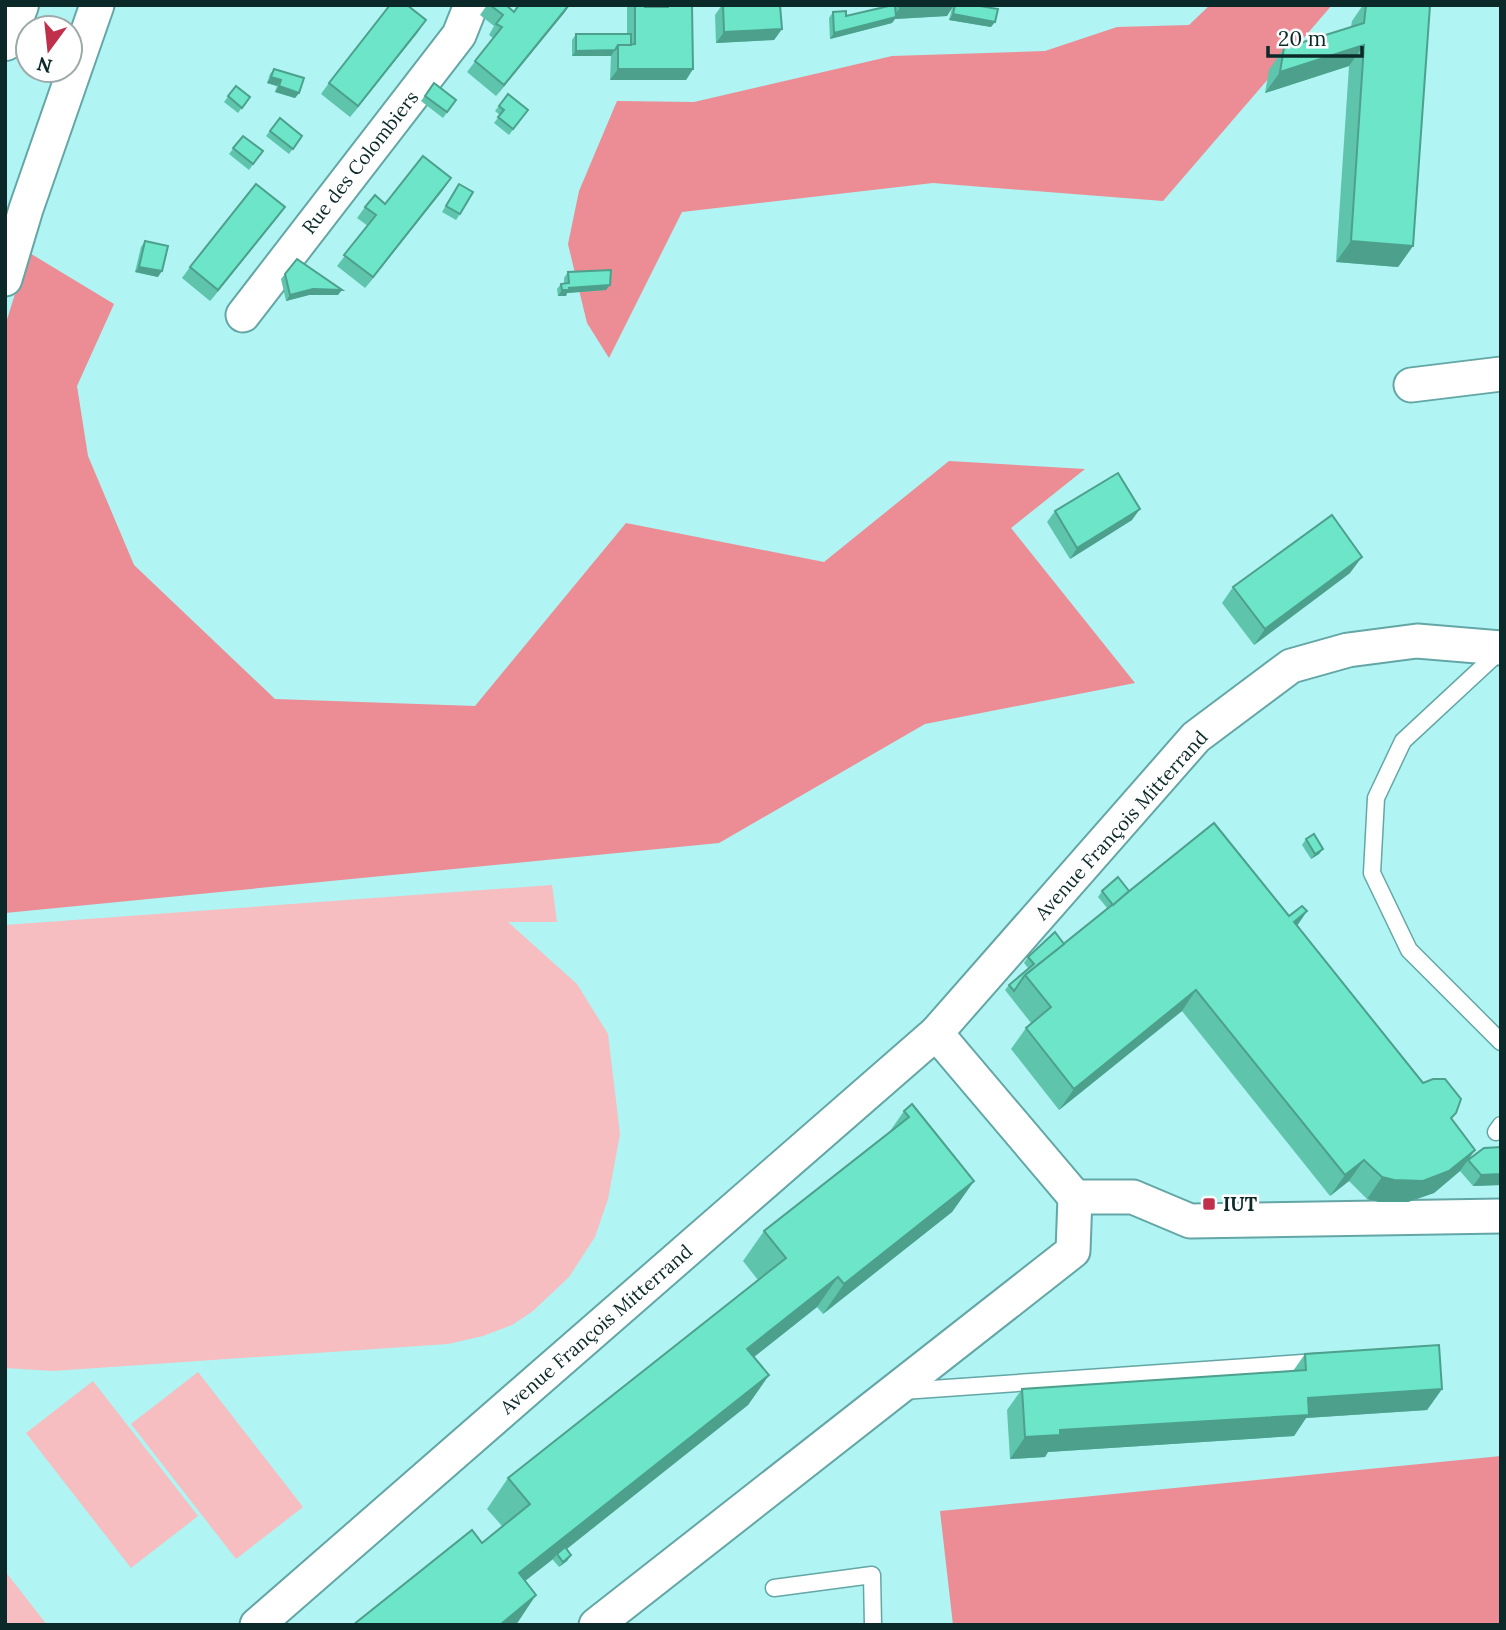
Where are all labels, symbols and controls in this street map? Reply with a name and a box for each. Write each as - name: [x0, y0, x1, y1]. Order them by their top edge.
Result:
- north arrow: [14, 14, 84, 84]
- scale bar: [1268, 14, 1362, 58]
- text: 20 m: [1278, 25, 1327, 52]
- text: N: [34, 52, 55, 79]
- street label: Rue des Colombiers: [297, 85, 424, 239]
- street label: Avenue François Mitterrand: [1029, 725, 1212, 925]
- place label: IUT: [1223, 1192, 1258, 1216]
- marker: IUT: [1201, 1196, 1217, 1212]
- street label: Avenue François Mitterrand: [494, 1239, 697, 1420]

